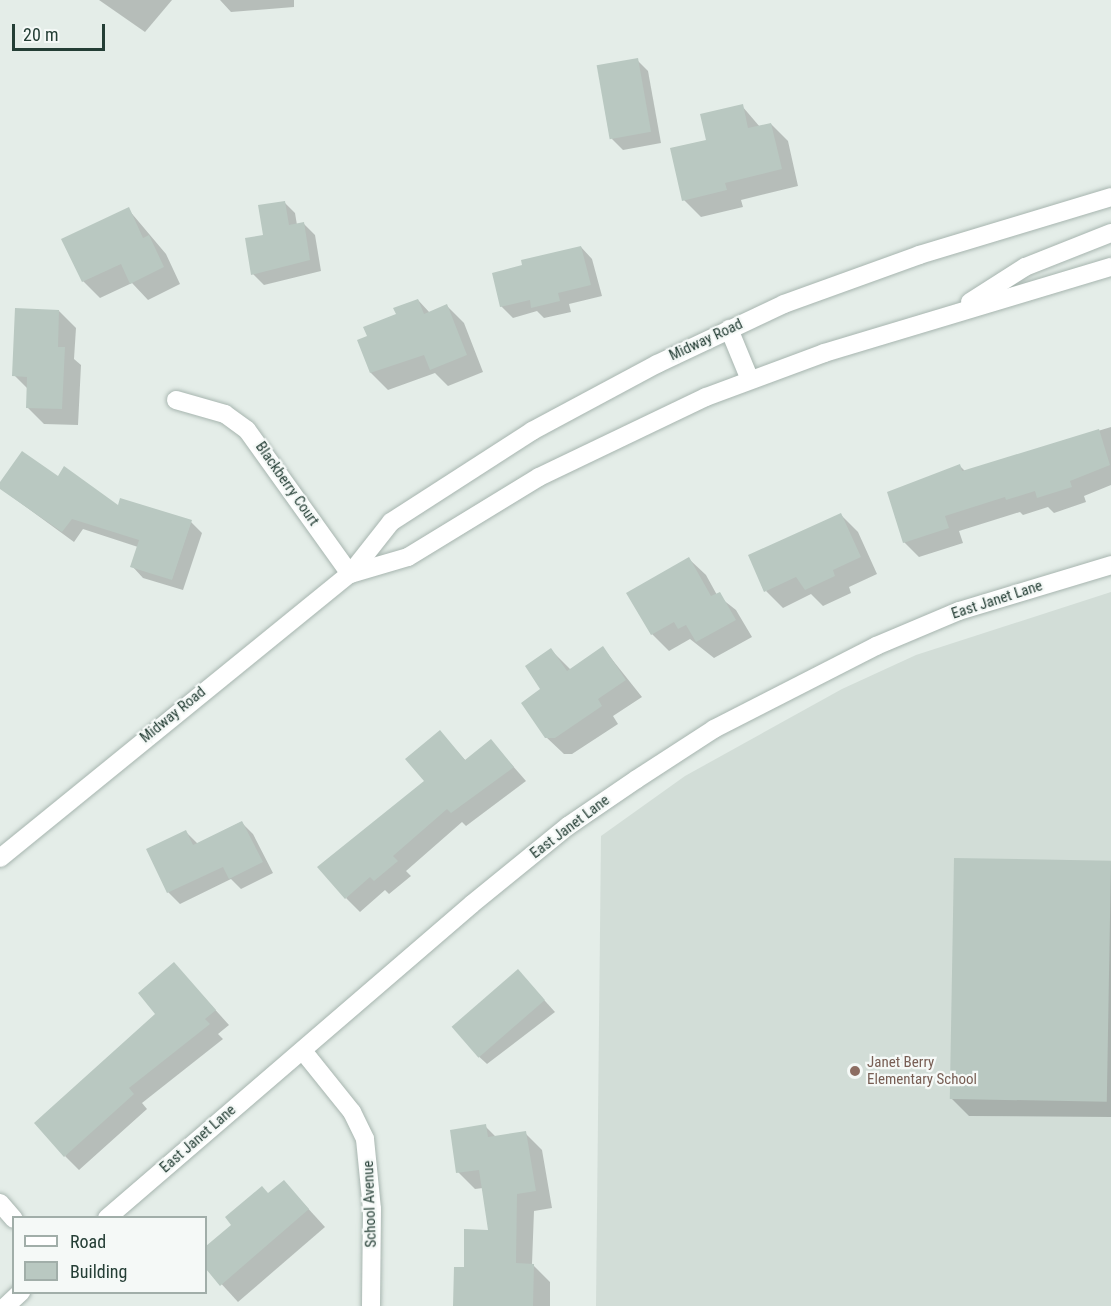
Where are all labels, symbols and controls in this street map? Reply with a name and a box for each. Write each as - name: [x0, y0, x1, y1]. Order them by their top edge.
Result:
- scale bar: [15, 12, 108, 50]
- text: 20 m: [23, 24, 58, 45]
- street label: Midway Road: [666, 315, 746, 365]
- street label: Blackberry Court: [251, 438, 323, 530]
- street label: East Janet Lane: [949, 577, 1045, 623]
- street label: Midway Road: [137, 683, 209, 747]
- street label: East Janet Lane: [527, 791, 613, 863]
- place label: Janet Berry Elementary School: [867, 1053, 977, 1088]
- marker: Janet Berry Elementary School: [848, 1064, 862, 1078]
- street label: East Janet Lane: [156, 1101, 240, 1177]
- street label: School Avenue: [359, 1160, 381, 1248]
- legend: [12, 1216, 207, 1294]
- text: Road: [70, 1231, 106, 1252]
- text: Building: [70, 1261, 127, 1282]

